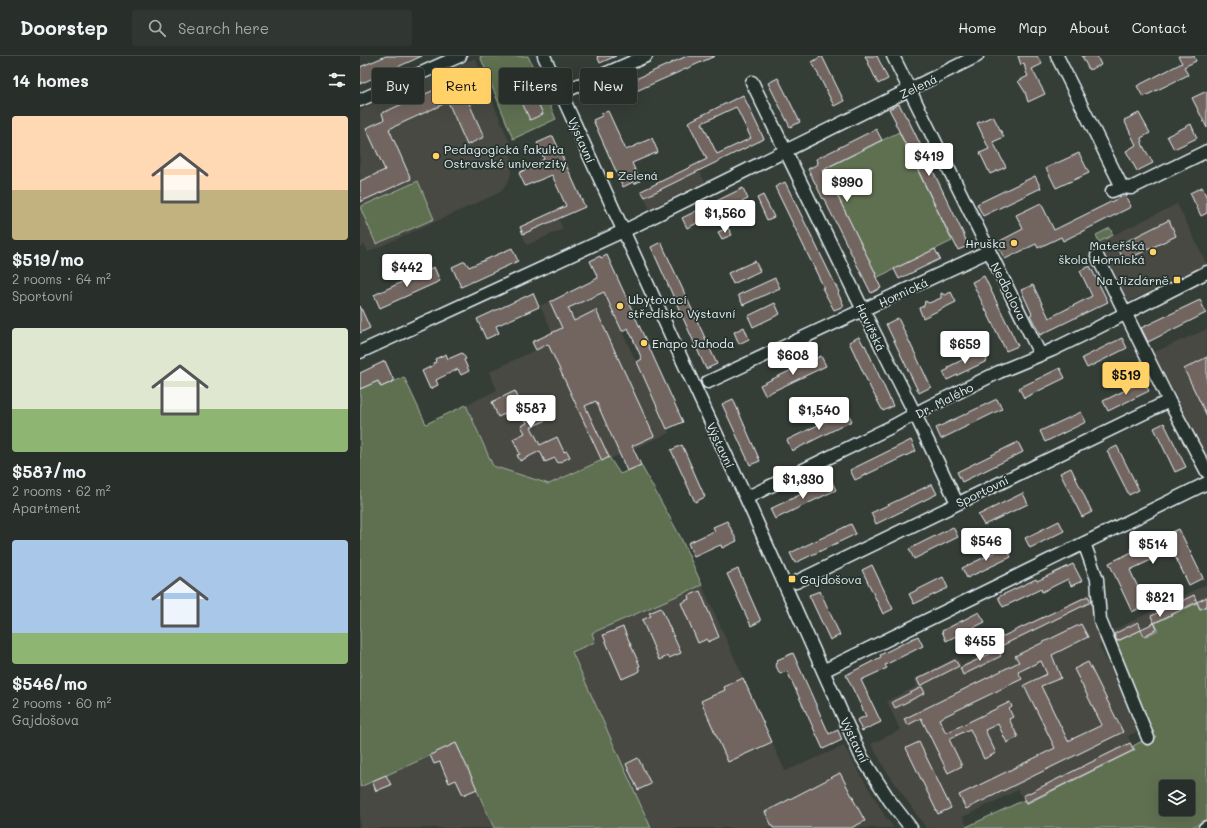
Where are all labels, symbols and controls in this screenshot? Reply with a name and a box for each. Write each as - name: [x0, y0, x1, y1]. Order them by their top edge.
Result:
- search box: [132, 10, 412, 46]
- text: Doorstep: [20, 15, 108, 40]
- icon: search: [146, 17, 168, 39]
- text: Search here: [178, 18, 269, 38]
- text: Home: [958, 18, 996, 37]
- text: Map: [1018, 18, 1047, 37]
- text: About: [1069, 18, 1110, 37]
- text: Contact: [1132, 18, 1187, 37]
- chip: Buy: [372, 68, 424, 104]
- chip: Rent: [432, 68, 491, 104]
- chip: Filters: [499, 68, 572, 104]
- chip: New: [580, 68, 637, 104]
- text: 14 homes: [12, 69, 89, 91]
- icon: filters: [326, 69, 348, 91]
- street label: Zelená: [896, 70, 940, 102]
- street label: Výstavní: [565, 114, 599, 166]
- place label: Pedagogická fakulta Ostravské univerzity: [444, 141, 567, 171]
- icon: home: [144, 142, 216, 214]
- pin: $419: [905, 143, 953, 177]
- text: $419: [914, 147, 944, 164]
- marker: Pedagogická fakulta Ostravské univerzity: [431, 151, 441, 161]
- place label: Zelená: [618, 167, 658, 183]
- pin: $990: [823, 169, 871, 203]
- marker: Zelená: [605, 170, 615, 180]
- text: $990: [831, 173, 863, 190]
- pin: $1,560: [692, 200, 758, 234]
- text: $1,560: [704, 204, 746, 221]
- place label: Hruška: [965, 235, 1006, 251]
- place label: Mateřská škola Hornická: [1058, 237, 1145, 267]
- marker: Hruška: [1009, 238, 1019, 248]
- marker: Mateřská škola Hornická: [1148, 247, 1158, 257]
- text: $519/mo: [12, 248, 84, 270]
- pin: $442: [383, 254, 431, 288]
- text: $442: [391, 258, 423, 275]
- street label: Nedbalova: [988, 259, 1030, 323]
- text: 2 rooms · 64 m²: [12, 270, 111, 287]
- place label: Na Jízdárně: [1097, 272, 1169, 288]
- street label: Hornická: [876, 274, 930, 310]
- marker: Na Jízdárně: [1172, 275, 1182, 285]
- text: Sportovní: [12, 287, 73, 304]
- place label: Ubytovací středisko Výstavní: [628, 291, 736, 321]
- street label: Havířská: [852, 300, 890, 354]
- marker: Ubytovací středisko Výstavní: [615, 301, 625, 311]
- pin: $659: [941, 331, 989, 365]
- place label: Enapo Jahoda: [652, 335, 734, 351]
- text: $659: [949, 335, 981, 352]
- marker: Enapo Jahoda: [639, 338, 649, 348]
- pin: $608: [769, 342, 817, 376]
- text: $608: [777, 346, 809, 363]
- icon: home: [144, 354, 216, 426]
- pin: $519: [1102, 362, 1150, 396]
- text: $519: [1111, 366, 1141, 383]
- street label: Dr. Malého: [912, 379, 976, 421]
- pin: $587: [507, 395, 555, 429]
- pin: $1,540: [786, 397, 852, 431]
- text: $587: [516, 399, 546, 416]
- text: $1,540: [798, 401, 840, 418]
- street label: Výstavní: [703, 420, 739, 471]
- text: $587/mo: [12, 460, 86, 482]
- pin: $1,330: [770, 466, 836, 500]
- text: $1,330: [782, 470, 824, 487]
- street label: Sportovní: [953, 471, 1011, 511]
- text: 2 rooms · 62 m²: [12, 482, 111, 499]
- text: Apartment: [12, 499, 81, 516]
- pin: $546: [962, 528, 1010, 562]
- pin: $514: [1129, 531, 1177, 565]
- text: $546: [970, 532, 1002, 549]
- text: $514: [1138, 535, 1168, 552]
- icon: home: [144, 566, 216, 638]
- place label: Gajdošova: [800, 571, 862, 587]
- marker: Gajdošova: [787, 574, 797, 584]
- pin: $821: [1136, 584, 1184, 618]
- text: $821: [1145, 588, 1175, 605]
- pin: $455: [956, 628, 1004, 662]
- text: $455: [964, 632, 996, 649]
- text: $546/mo: [12, 672, 87, 694]
- text: 2 rooms · 60 m²: [12, 694, 111, 711]
- text: Gajdošova: [12, 711, 79, 728]
- street label: Výstavní: [837, 715, 873, 766]
- map controls: [1159, 780, 1195, 816]
- button: layers: [1159, 780, 1195, 816]

